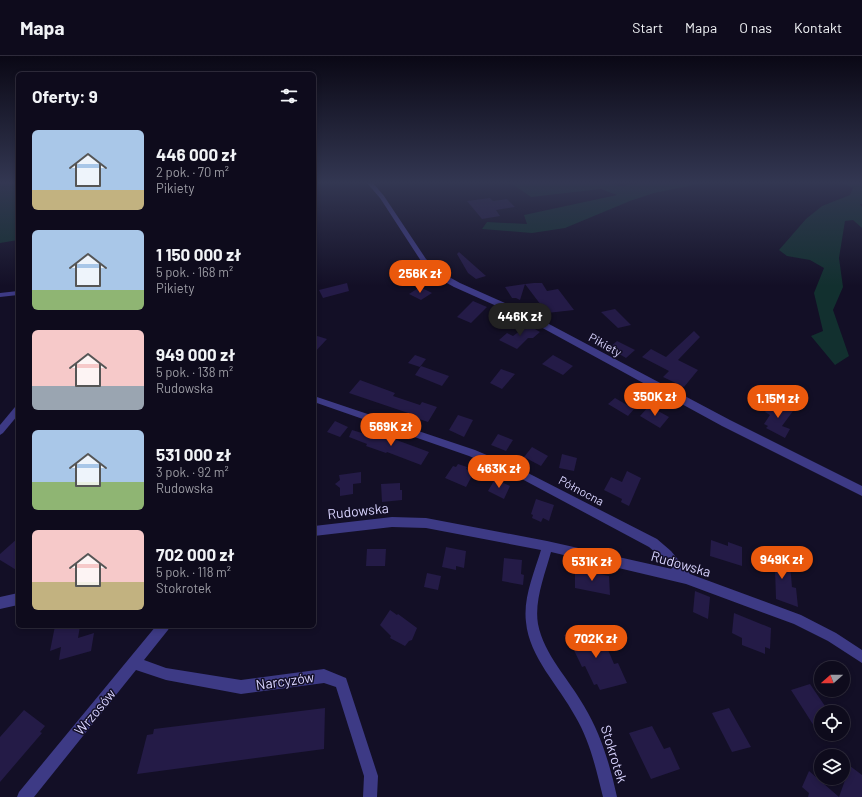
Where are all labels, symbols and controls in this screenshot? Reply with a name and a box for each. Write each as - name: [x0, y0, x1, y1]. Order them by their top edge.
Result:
- text: Mapa: [20, 16, 64, 39]
- text: Start: [632, 19, 663, 36]
- text: Mapa: [685, 19, 717, 36]
- text: O nas: [739, 19, 772, 36]
- text: Kontakt: [794, 19, 842, 36]
- icon: filters: [278, 85, 300, 107]
- text: Oferty: 9: [32, 86, 98, 106]
- text: 446 000 zł: [156, 144, 237, 164]
- icon: home: [64, 146, 112, 194]
- text: 2 pok. · 70 m²: [156, 164, 229, 180]
- text: Pikiety: [156, 180, 194, 196]
- text: 1 150 000 zł: [156, 244, 241, 264]
- icon: home: [64, 246, 112, 294]
- pin: 256K zł: [383, 260, 457, 294]
- text: 5 pok. · 168 m²: [156, 264, 233, 280]
- text: 256K zł: [398, 265, 442, 281]
- text: Pikiety: [156, 280, 194, 296]
- pin: 446K zł: [483, 303, 557, 337]
- text: 446K zł: [497, 308, 543, 324]
- street label: Pikiety: [587, 329, 625, 359]
- text: 949 000 zł: [156, 344, 235, 364]
- icon: home: [64, 346, 112, 394]
- text: 5 pok. · 138 m²: [156, 364, 233, 380]
- text: Rudowska: [156, 380, 213, 396]
- pin: 350K zł: [618, 383, 692, 417]
- pin: 1.15M zł: [737, 385, 819, 419]
- text: 350K zł: [633, 388, 677, 404]
- text: 1.15M zł: [756, 390, 800, 406]
- pin: 569K zł: [354, 413, 428, 447]
- text: 569K zł: [369, 418, 413, 434]
- text: 531 000 zł: [156, 444, 231, 464]
- icon: home: [64, 446, 112, 494]
- pin: 463K zł: [462, 455, 536, 489]
- text: 463K zł: [477, 460, 521, 476]
- text: 3 pok. · 92 m²: [156, 464, 229, 480]
- street label: Północna: [556, 472, 606, 508]
- text: Rudowska: [156, 480, 213, 496]
- street label: Rudowska: [326, 499, 389, 522]
- text: 702 000 zł: [156, 544, 235, 564]
- icon: home: [64, 546, 112, 594]
- pin: 949K zł: [745, 546, 819, 580]
- street label: Rudowska: [649, 547, 713, 580]
- pin: 531K zł: [555, 548, 629, 582]
- text: 949K zł: [760, 551, 804, 567]
- text: 531K zł: [572, 553, 612, 569]
- text: 5 pok. · 118 m²: [156, 564, 231, 580]
- text: Stokrotek: [156, 580, 211, 596]
- pin: 702K zł: [559, 625, 633, 659]
- text: 702K zł: [574, 630, 618, 646]
- north arrow: [814, 661, 850, 697]
- map controls: [814, 661, 850, 785]
- street label: Narcyzów: [255, 668, 315, 693]
- street label: Wrzosów: [70, 685, 119, 738]
- button: locate: [814, 705, 850, 741]
- street label: Stokrotek: [598, 723, 631, 785]
- button: layers: [814, 749, 850, 785]

